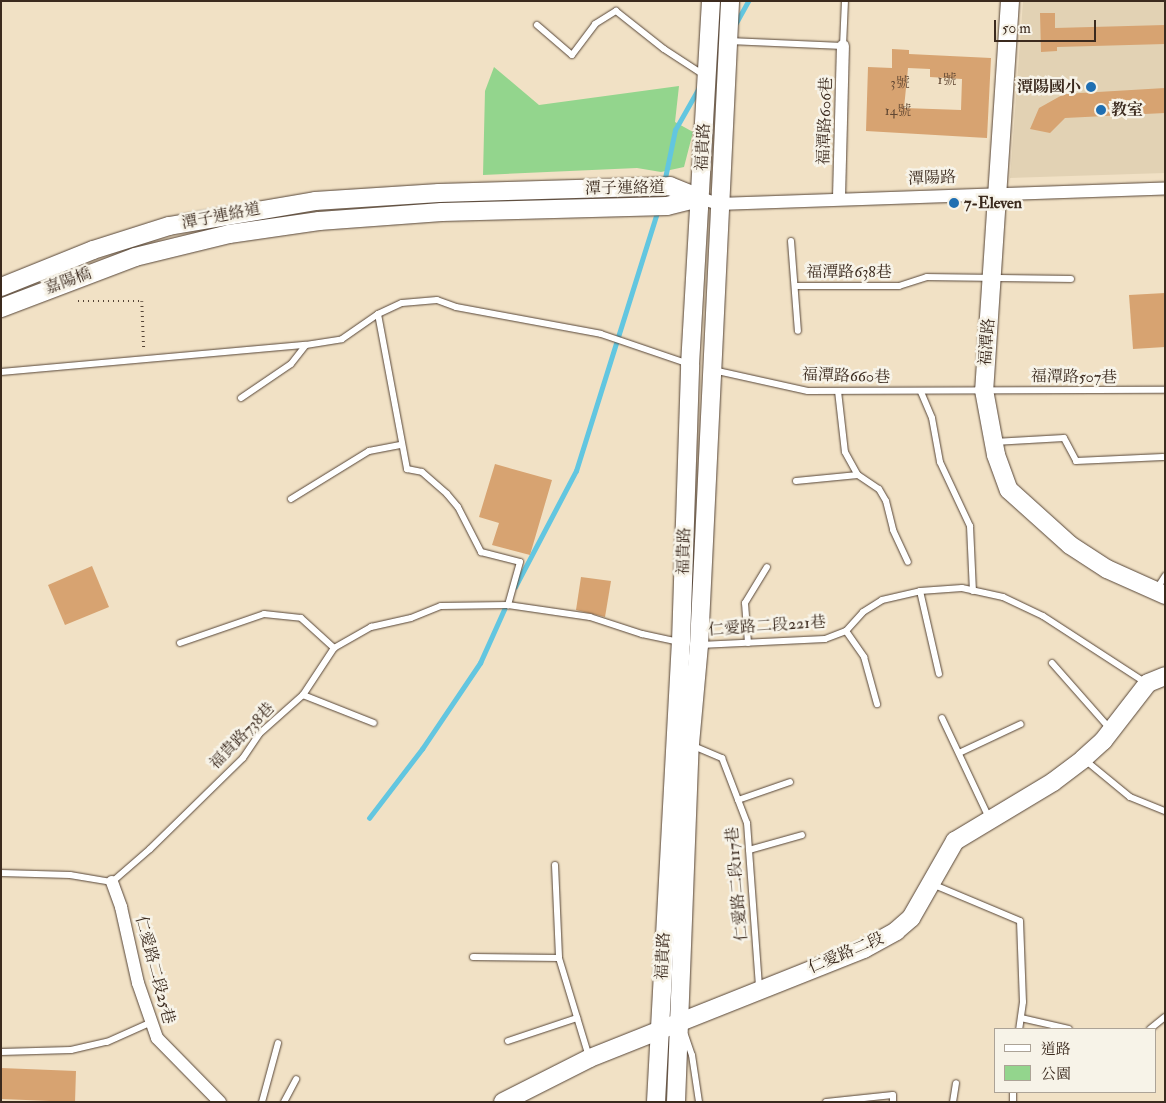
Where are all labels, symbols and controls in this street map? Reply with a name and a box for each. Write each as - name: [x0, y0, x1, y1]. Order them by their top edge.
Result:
- scale bar: [996, 10, 1098, 42]
- text: 50 m: [1002, 19, 1031, 38]
- house number: 1號: [938, 72, 956, 88]
- house number: 3號: [890, 75, 910, 91]
- street label: 福潭路606巷: [814, 77, 836, 165]
- place label: 潭陽國小: [1017, 77, 1081, 97]
- marker: 潭陽國小: [1085, 81, 1097, 93]
- place label: 教室: [1111, 100, 1143, 120]
- house number: 14號: [885, 103, 911, 119]
- marker: 教室: [1095, 104, 1107, 116]
- street label: 福貴路: [692, 123, 714, 171]
- street label: 潭陽路: [908, 168, 956, 188]
- street label: 潭子連絡道: [585, 178, 665, 198]
- place label: 7-Eleven: [964, 193, 1022, 213]
- marker: 7-Eleven: [948, 197, 960, 209]
- street label: 潭子連絡道: [180, 199, 262, 233]
- street label: 福潭路638巷: [806, 262, 892, 282]
- street label: 嘉陽橋: [42, 264, 94, 298]
- street label: 福潭路: [975, 317, 999, 367]
- street label: 福潭路660巷: [802, 365, 890, 387]
- street label: 福潭路507巷: [1031, 367, 1117, 387]
- street label: 福貴路: [674, 527, 694, 575]
- street label: 仁愛路二段221巷: [708, 612, 826, 640]
- street label: 福貴路738巷: [206, 699, 278, 773]
- street label: 仁愛路二段117巷: [722, 826, 752, 942]
- street label: 仁愛路二段25巷: [131, 914, 179, 1026]
- street label: 仁愛路二段: [805, 929, 887, 977]
- street label: 福貴路: [652, 932, 674, 980]
- legend: [994, 1028, 1156, 1093]
- text: 道路: [1041, 1040, 1071, 1059]
- text: 公園: [1041, 1065, 1071, 1084]

